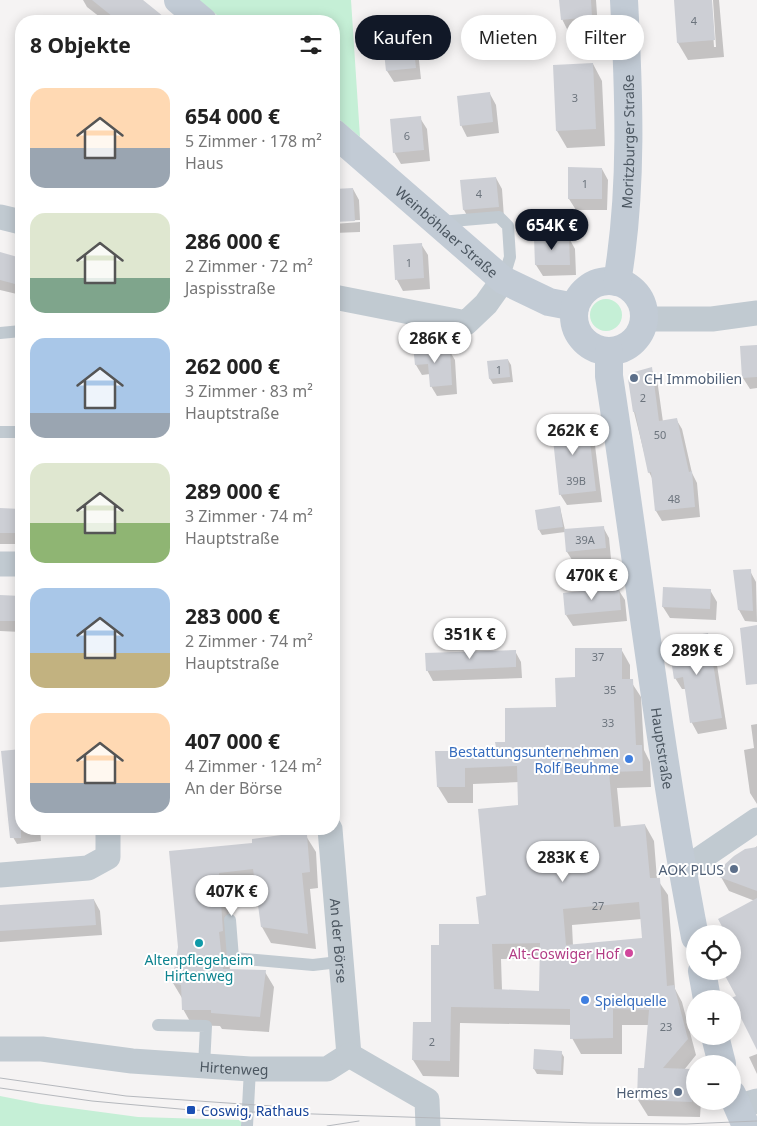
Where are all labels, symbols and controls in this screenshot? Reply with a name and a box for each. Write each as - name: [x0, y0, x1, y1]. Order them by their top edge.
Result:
- house number: 4: [691, 13, 698, 28]
- chip: Kaufen: [355, 15, 451, 60]
- chip: Mieten: [461, 15, 556, 60]
- chip: Filter: [566, 15, 644, 60]
- text: 8 Objekte: [30, 31, 131, 59]
- icon: filters: [297, 31, 325, 59]
- street label: Moritzburger Straße: [616, 74, 638, 209]
- house number: 3: [572, 90, 578, 105]
- text: 654 000 €: [185, 102, 280, 130]
- icon: home: [70, 108, 130, 168]
- house number: 6: [404, 128, 410, 143]
- text: 5 Zimmer · 178 m²: [185, 130, 322, 152]
- text: Haus: [185, 152, 223, 174]
- house number: 1: [582, 176, 588, 191]
- street label: Weinböhlaer Straße: [392, 181, 503, 281]
- house number: 4: [476, 186, 483, 201]
- pin: 654K €: [511, 208, 593, 251]
- text: 654K €: [526, 214, 578, 236]
- text: 286 000 €: [185, 227, 280, 255]
- icon: home: [70, 233, 130, 293]
- text: 2 Zimmer · 72 m²: [185, 255, 313, 277]
- house number: 1: [406, 255, 412, 270]
- text: Jaspisstraße: [185, 277, 275, 299]
- pin: 286K €: [394, 322, 476, 364]
- text: 286K €: [409, 327, 461, 349]
- text: 262 000 €: [185, 352, 280, 380]
- icon: home: [70, 358, 130, 418]
- house number: 1: [496, 362, 502, 377]
- place label: CH Immobilien: [644, 369, 742, 388]
- marker: CH Immobilien: [628, 372, 640, 384]
- text: 3 Zimmer · 83 m²: [185, 380, 313, 402]
- house number: 2: [640, 390, 646, 405]
- text: Hauptstraße: [185, 402, 279, 424]
- pin: 262K €: [532, 414, 614, 456]
- text: 262K €: [547, 419, 599, 441]
- house number: 50: [654, 427, 666, 442]
- house number: 39B: [566, 473, 586, 488]
- text: 289 000 €: [185, 477, 280, 505]
- icon: home: [70, 483, 130, 543]
- house number: 48: [668, 491, 680, 506]
- text: 3 Zimmer · 74 m²: [185, 505, 313, 527]
- text: Hauptstraße: [185, 527, 279, 549]
- house number: 39A: [575, 532, 596, 547]
- pin: 470K €: [551, 558, 633, 601]
- text: 470K €: [566, 564, 618, 586]
- text: 283 000 €: [185, 602, 280, 630]
- icon: home: [70, 608, 130, 668]
- pin: 351K €: [429, 618, 511, 660]
- text: 351K €: [444, 623, 496, 645]
- text: 2 Zimmer · 74 m²: [185, 630, 313, 652]
- pin: 289K €: [656, 634, 738, 676]
- text: 289K €: [671, 639, 723, 661]
- house number: 37: [592, 649, 604, 664]
- text: Hauptstraße: [185, 652, 279, 674]
- house number: 35: [604, 682, 616, 697]
- street label: Hauptstraße: [647, 706, 679, 790]
- house number: 33: [602, 715, 614, 730]
- text: 407 000 €: [185, 727, 280, 755]
- icon: home: [70, 733, 130, 793]
- place label: Bestattungsunternehmen Rolf Beuhme: [449, 742, 619, 777]
- marker: Bestattungsunternehmen Rolf Beuhme: [623, 753, 635, 765]
- text: 4 Zimmer · 124 m²: [185, 755, 322, 777]
- text: An der Börse: [185, 777, 282, 799]
- pin: 283K €: [522, 840, 604, 883]
- text: 283K €: [537, 846, 589, 868]
- place label: AOK PLUS: [659, 860, 724, 879]
- marker: AOK PLUS: [728, 863, 740, 875]
- pin: 407K €: [191, 874, 273, 917]
- text: 407K €: [206, 880, 258, 902]
- street label: An der Börse: [326, 897, 352, 984]
- house number: 27: [592, 898, 604, 913]
- map controls: [686, 925, 741, 1110]
- button: locate: [686, 925, 741, 980]
- marker: Altenpflegeheim Hirtenweg: [193, 937, 205, 949]
- place label: Alt-Coswiger Hof: [509, 944, 620, 963]
- marker: Alt-Coswiger Hof: [623, 947, 635, 959]
- place label: Altenpflegeheim Hirtenweg: [145, 950, 253, 985]
- button: +: [686, 990, 741, 1045]
- place label: Spielquelle: [595, 991, 667, 1010]
- marker: Spielquelle: [579, 994, 591, 1006]
- house number: 23: [660, 1019, 672, 1034]
- house number: 2: [429, 1034, 435, 1049]
- button: −: [686, 1055, 741, 1110]
- street label: Hirtenweg: [199, 1056, 268, 1079]
- place label: Hermes: [616, 1083, 668, 1102]
- marker: Hermes: [672, 1086, 684, 1098]
- place label: Coswig, Rathaus: [201, 1101, 309, 1120]
- marker: Coswig, Rathaus: [185, 1104, 197, 1116]

